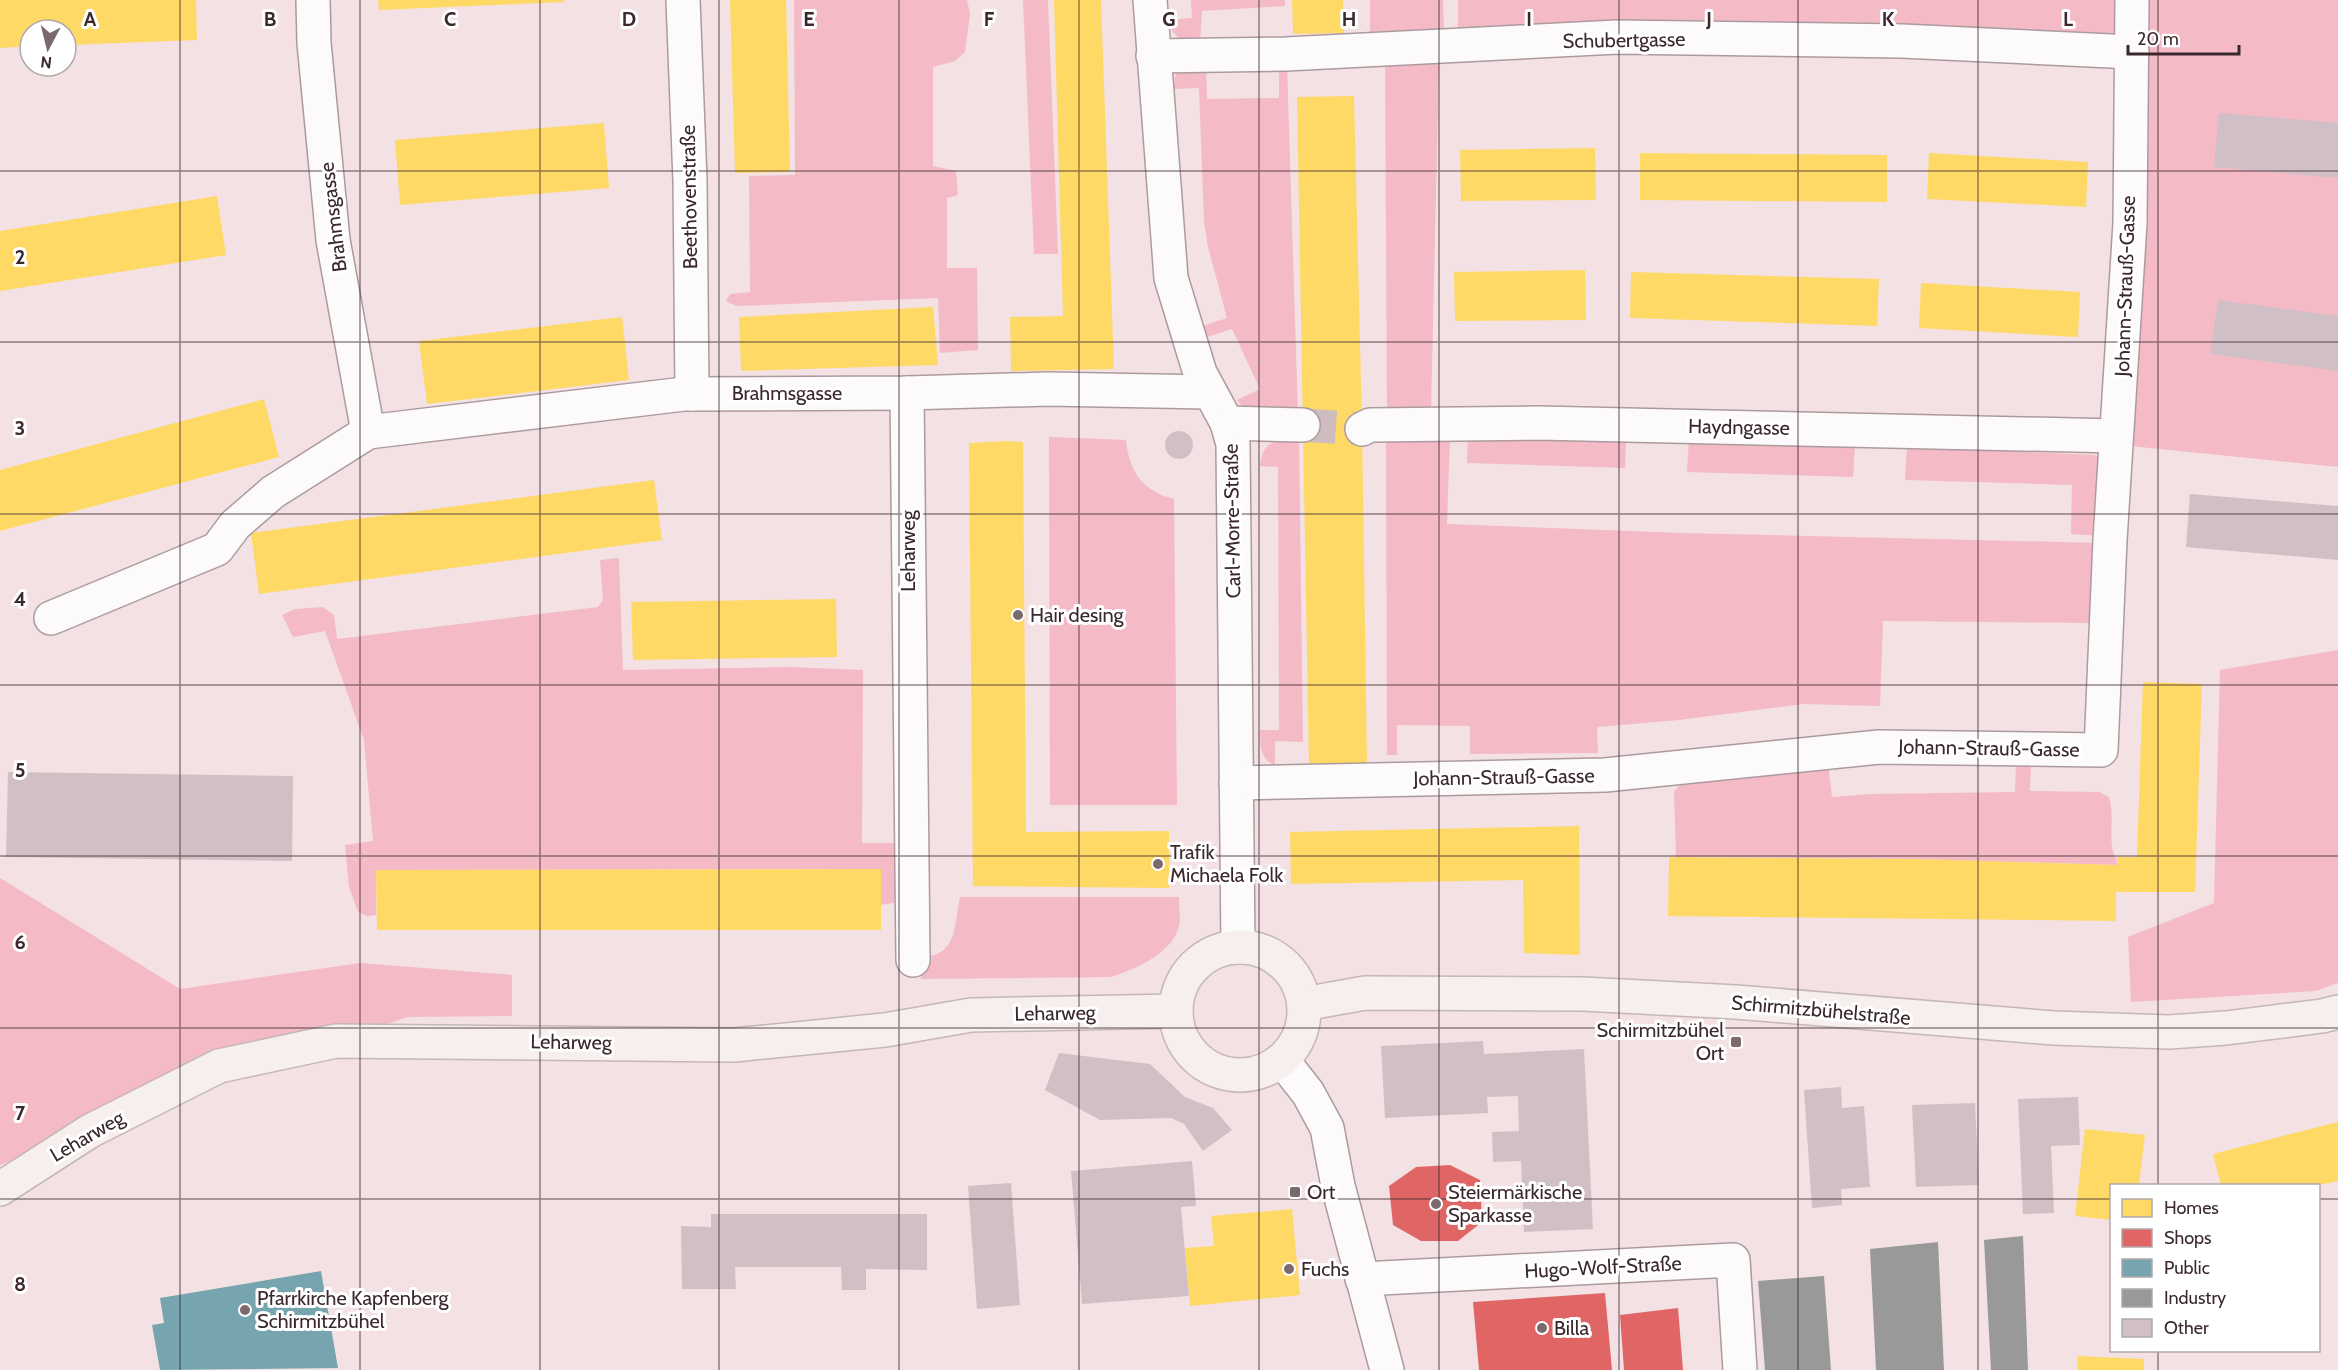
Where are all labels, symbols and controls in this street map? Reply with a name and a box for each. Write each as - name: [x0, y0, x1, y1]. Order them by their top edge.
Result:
- text: A: [84, 7, 97, 31]
- text: B: [264, 7, 276, 31]
- text: C: [444, 7, 456, 31]
- text: D: [622, 7, 636, 31]
- text: E: [803, 7, 815, 31]
- text: F: [984, 7, 995, 31]
- text: G: [1162, 7, 1176, 31]
- text: H: [1342, 7, 1356, 31]
- text: I: [1526, 7, 1532, 31]
- text: J: [1705, 7, 1712, 31]
- text: K: [1882, 7, 1895, 31]
- text: L: [2063, 7, 2073, 31]
- north arrow: [18, 18, 78, 78]
- scale bar: [2128, 18, 2239, 56]
- street label: Schubertgasse: [1562, 27, 1686, 53]
- text: 20 m: [2137, 28, 2179, 50]
- text: N: [39, 52, 53, 73]
- street label: Beethovenstraße: [676, 125, 702, 269]
- street label: Brahmsgasse: [314, 161, 352, 273]
- street label: Johann-Strauß-Gasse: [2110, 195, 2140, 378]
- text: 2: [15, 245, 25, 269]
- street label: Brahmsgasse: [732, 381, 842, 405]
- street label: Haydngasse: [1688, 414, 1790, 440]
- text: 3: [15, 416, 25, 440]
- street label: Carl-Morre-Straße: [1219, 443, 1245, 599]
- street label: Leharweg: [896, 509, 920, 592]
- text: 4: [14, 587, 26, 611]
- place label: Hair desing: [1030, 603, 1125, 627]
- marker: Hair desing: [1011, 608, 1025, 622]
- street label: Johann-Strauß-Gasse: [1897, 734, 2080, 762]
- text: 5: [15, 758, 25, 782]
- street label: Johann-Strauß-Gasse: [1412, 763, 1595, 791]
- place label: Trafik Michaela Folk: [1170, 840, 1283, 887]
- marker: Trafik Michaela Folk: [1151, 857, 1165, 871]
- text: 6: [14, 930, 26, 954]
- street label: Schirmitzbühelstraße: [1730, 990, 1912, 1030]
- street label: Leharweg: [1014, 1000, 1097, 1026]
- place label: Schirmitzbühel Ort: [1597, 1018, 1724, 1065]
- street label: Leharweg: [530, 1029, 613, 1055]
- marker: Schirmitzbühel Ort: [1729, 1035, 1743, 1049]
- text: 7: [15, 1101, 26, 1125]
- street label: Leharweg: [46, 1105, 129, 1167]
- place label: Ort: [1307, 1180, 1336, 1204]
- place label: Steiermärkische Sparkasse: [1448, 1180, 1582, 1227]
- legend: [2110, 1184, 2320, 1352]
- marker: Ort: [1288, 1185, 1302, 1199]
- marker: Steiermärkische Sparkasse: [1429, 1197, 1443, 1211]
- text: Homes: [2164, 1197, 2219, 1219]
- text: Shops: [2164, 1227, 2212, 1249]
- street label: Hugo-Wolf-Straße: [1524, 1251, 1682, 1283]
- place label: Fuchs: [1301, 1257, 1349, 1281]
- text: Public: [2164, 1257, 2210, 1279]
- marker: Fuchs: [1282, 1262, 1296, 1276]
- text: 8: [14, 1272, 26, 1296]
- place label: Pfarrkirche Kapfenberg Schirmitzbühel: [257, 1286, 449, 1333]
- text: Industry: [2164, 1287, 2226, 1309]
- marker: Pfarrkirche Kapfenberg Schirmitzbühel: [238, 1303, 252, 1317]
- place label: Billa: [1554, 1316, 1590, 1340]
- text: Other: [2164, 1317, 2209, 1339]
- marker: Billa: [1535, 1321, 1549, 1335]

